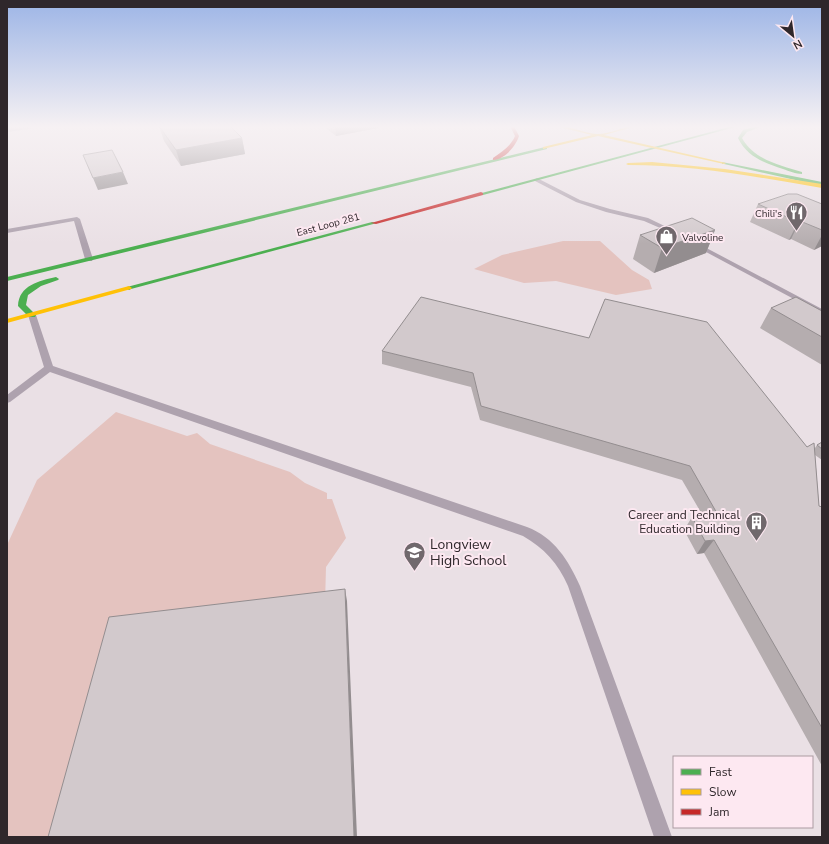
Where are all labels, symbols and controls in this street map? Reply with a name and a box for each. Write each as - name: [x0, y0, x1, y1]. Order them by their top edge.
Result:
- north arrow: [773, 16, 813, 56]
- text: N: [790, 36, 805, 53]
- restaurant icon: Chili's: [784, 200, 810, 233]
- place label: Chili's: [755, 207, 782, 221]
- street label: East Loop 281: [295, 210, 361, 240]
- shop icon: Valvoline: [654, 224, 680, 257]
- place label: Valvoline: [681, 231, 723, 245]
- place label: Career and Technical Education Building: [628, 507, 740, 537]
- building icon: Career and Technical Education Building: [743, 509, 769, 542]
- place label: Longview High School: [430, 535, 507, 570]
- school or university icon: Longview High School: [401, 539, 427, 572]
- legend: [673, 756, 813, 828]
- text: Fast: [709, 764, 732, 780]
- text: Slow: [709, 784, 737, 800]
- text: Jam: [708, 804, 730, 820]

